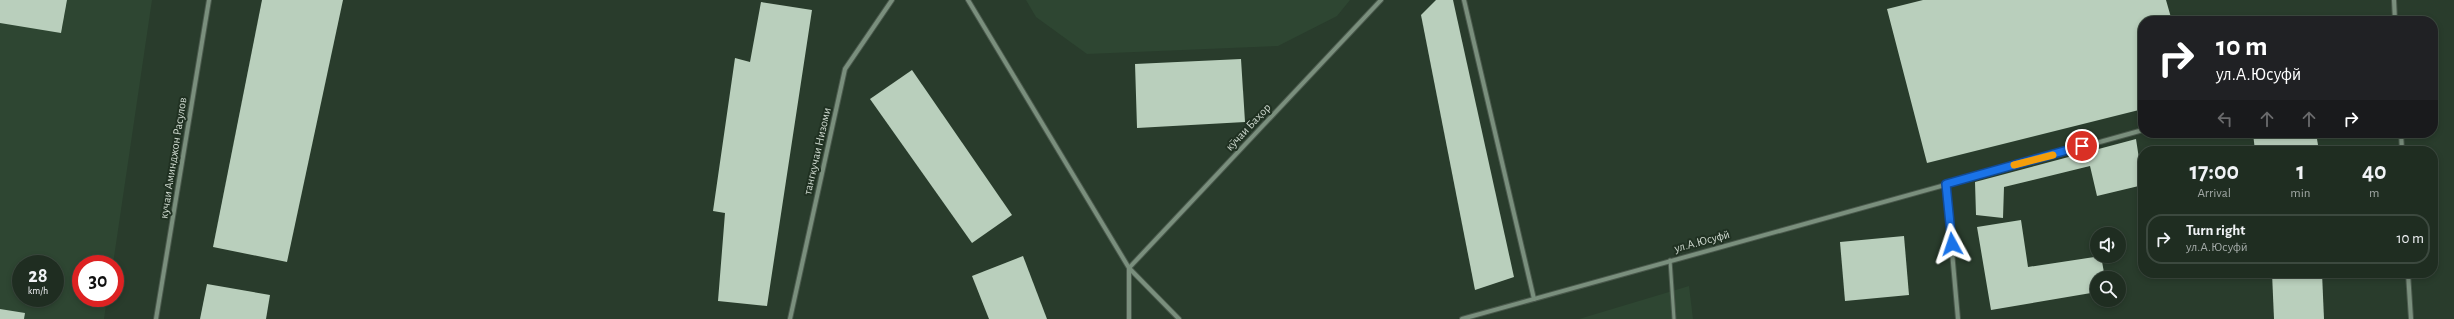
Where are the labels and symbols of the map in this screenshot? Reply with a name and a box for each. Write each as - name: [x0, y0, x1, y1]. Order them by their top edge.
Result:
- street label: кучаи Аминджон Расулов: [157, 96, 190, 220]
- street label: кӯчаи Баҳор: [1223, 101, 1274, 154]
- street label: тангкучаи Низоми: [801, 106, 834, 197]
- pin: [2065, 129, 2099, 163]
- position arrow: [1931, 223, 1973, 265]
- street label: ул.А.Юсуфй: [1672, 228, 1731, 255]
- speed limit sign: 30: [72, 255, 124, 307]

